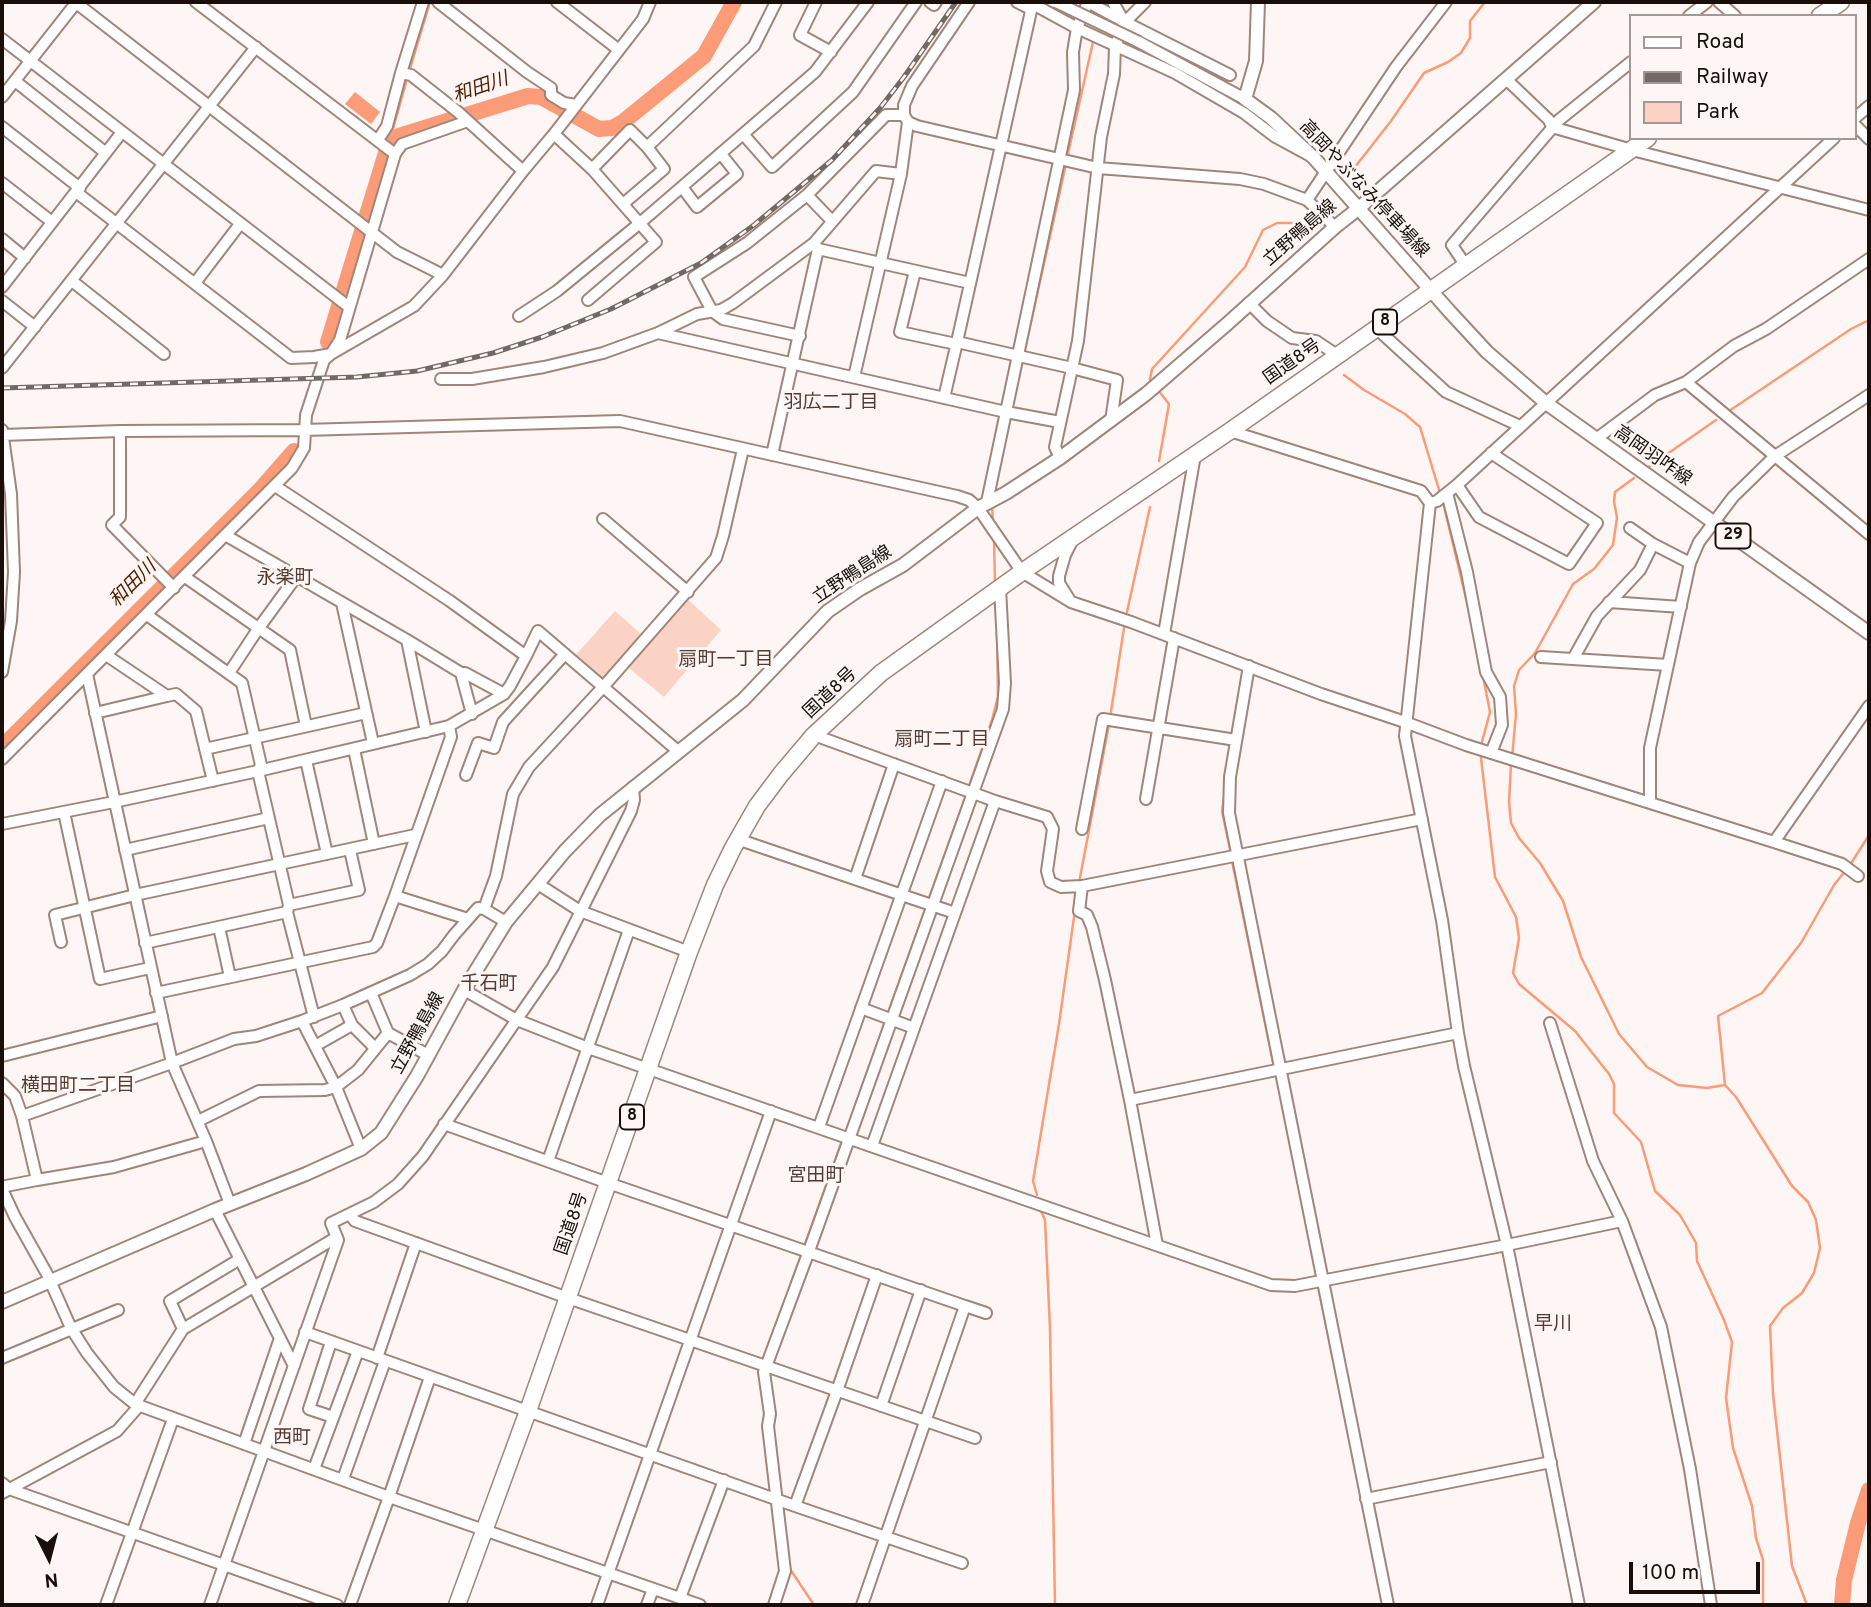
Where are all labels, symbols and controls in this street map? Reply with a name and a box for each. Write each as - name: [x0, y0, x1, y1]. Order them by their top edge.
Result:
- legend: [1630, 14, 1857, 140]
- text: Road: [1696, 29, 1745, 56]
- text: Railway: [1696, 64, 1769, 91]
- water label: 和田川: [450, 69, 512, 109]
- text: Park: [1696, 99, 1739, 126]
- street label: 高岡やぶなみ停車場線: [1294, 117, 1432, 263]
- street label: 立野鴨島線: [1260, 196, 1342, 272]
- road number: 8: [1373, 310, 1397, 334]
- street label: 国道8号: [1260, 336, 1326, 390]
- district label: 羽広二丁目: [784, 393, 878, 415]
- street label: 高岡羽咋線: [1609, 422, 1695, 492]
- road number: 29: [1716, 524, 1750, 548]
- street label: 立野鴨島線: [809, 542, 897, 610]
- water label: 和田川: [106, 557, 162, 613]
- district label: 永楽町: [257, 568, 313, 590]
- district label: 扇町一丁目: [679, 650, 773, 672]
- street label: 国道8号: [800, 664, 862, 724]
- district label: 扇町二丁目: [895, 730, 989, 752]
- district label: 千石町: [461, 974, 517, 996]
- street label: 立野鴨島線: [388, 989, 450, 1079]
- district label: 横田町二丁目: [21, 1076, 135, 1098]
- road number: 8: [620, 1105, 644, 1130]
- district label: 宮田町: [788, 1166, 844, 1188]
- street label: 国道8号: [552, 1190, 594, 1258]
- district label: 早川: [1534, 1314, 1572, 1336]
- district label: 西町: [273, 1428, 311, 1450]
- north arrow: [14, 1523, 84, 1593]
- scale bar: [1633, 1548, 1764, 1592]
- text: 100 m: [1642, 1560, 1699, 1587]
- text: N: [43, 1566, 59, 1592]

